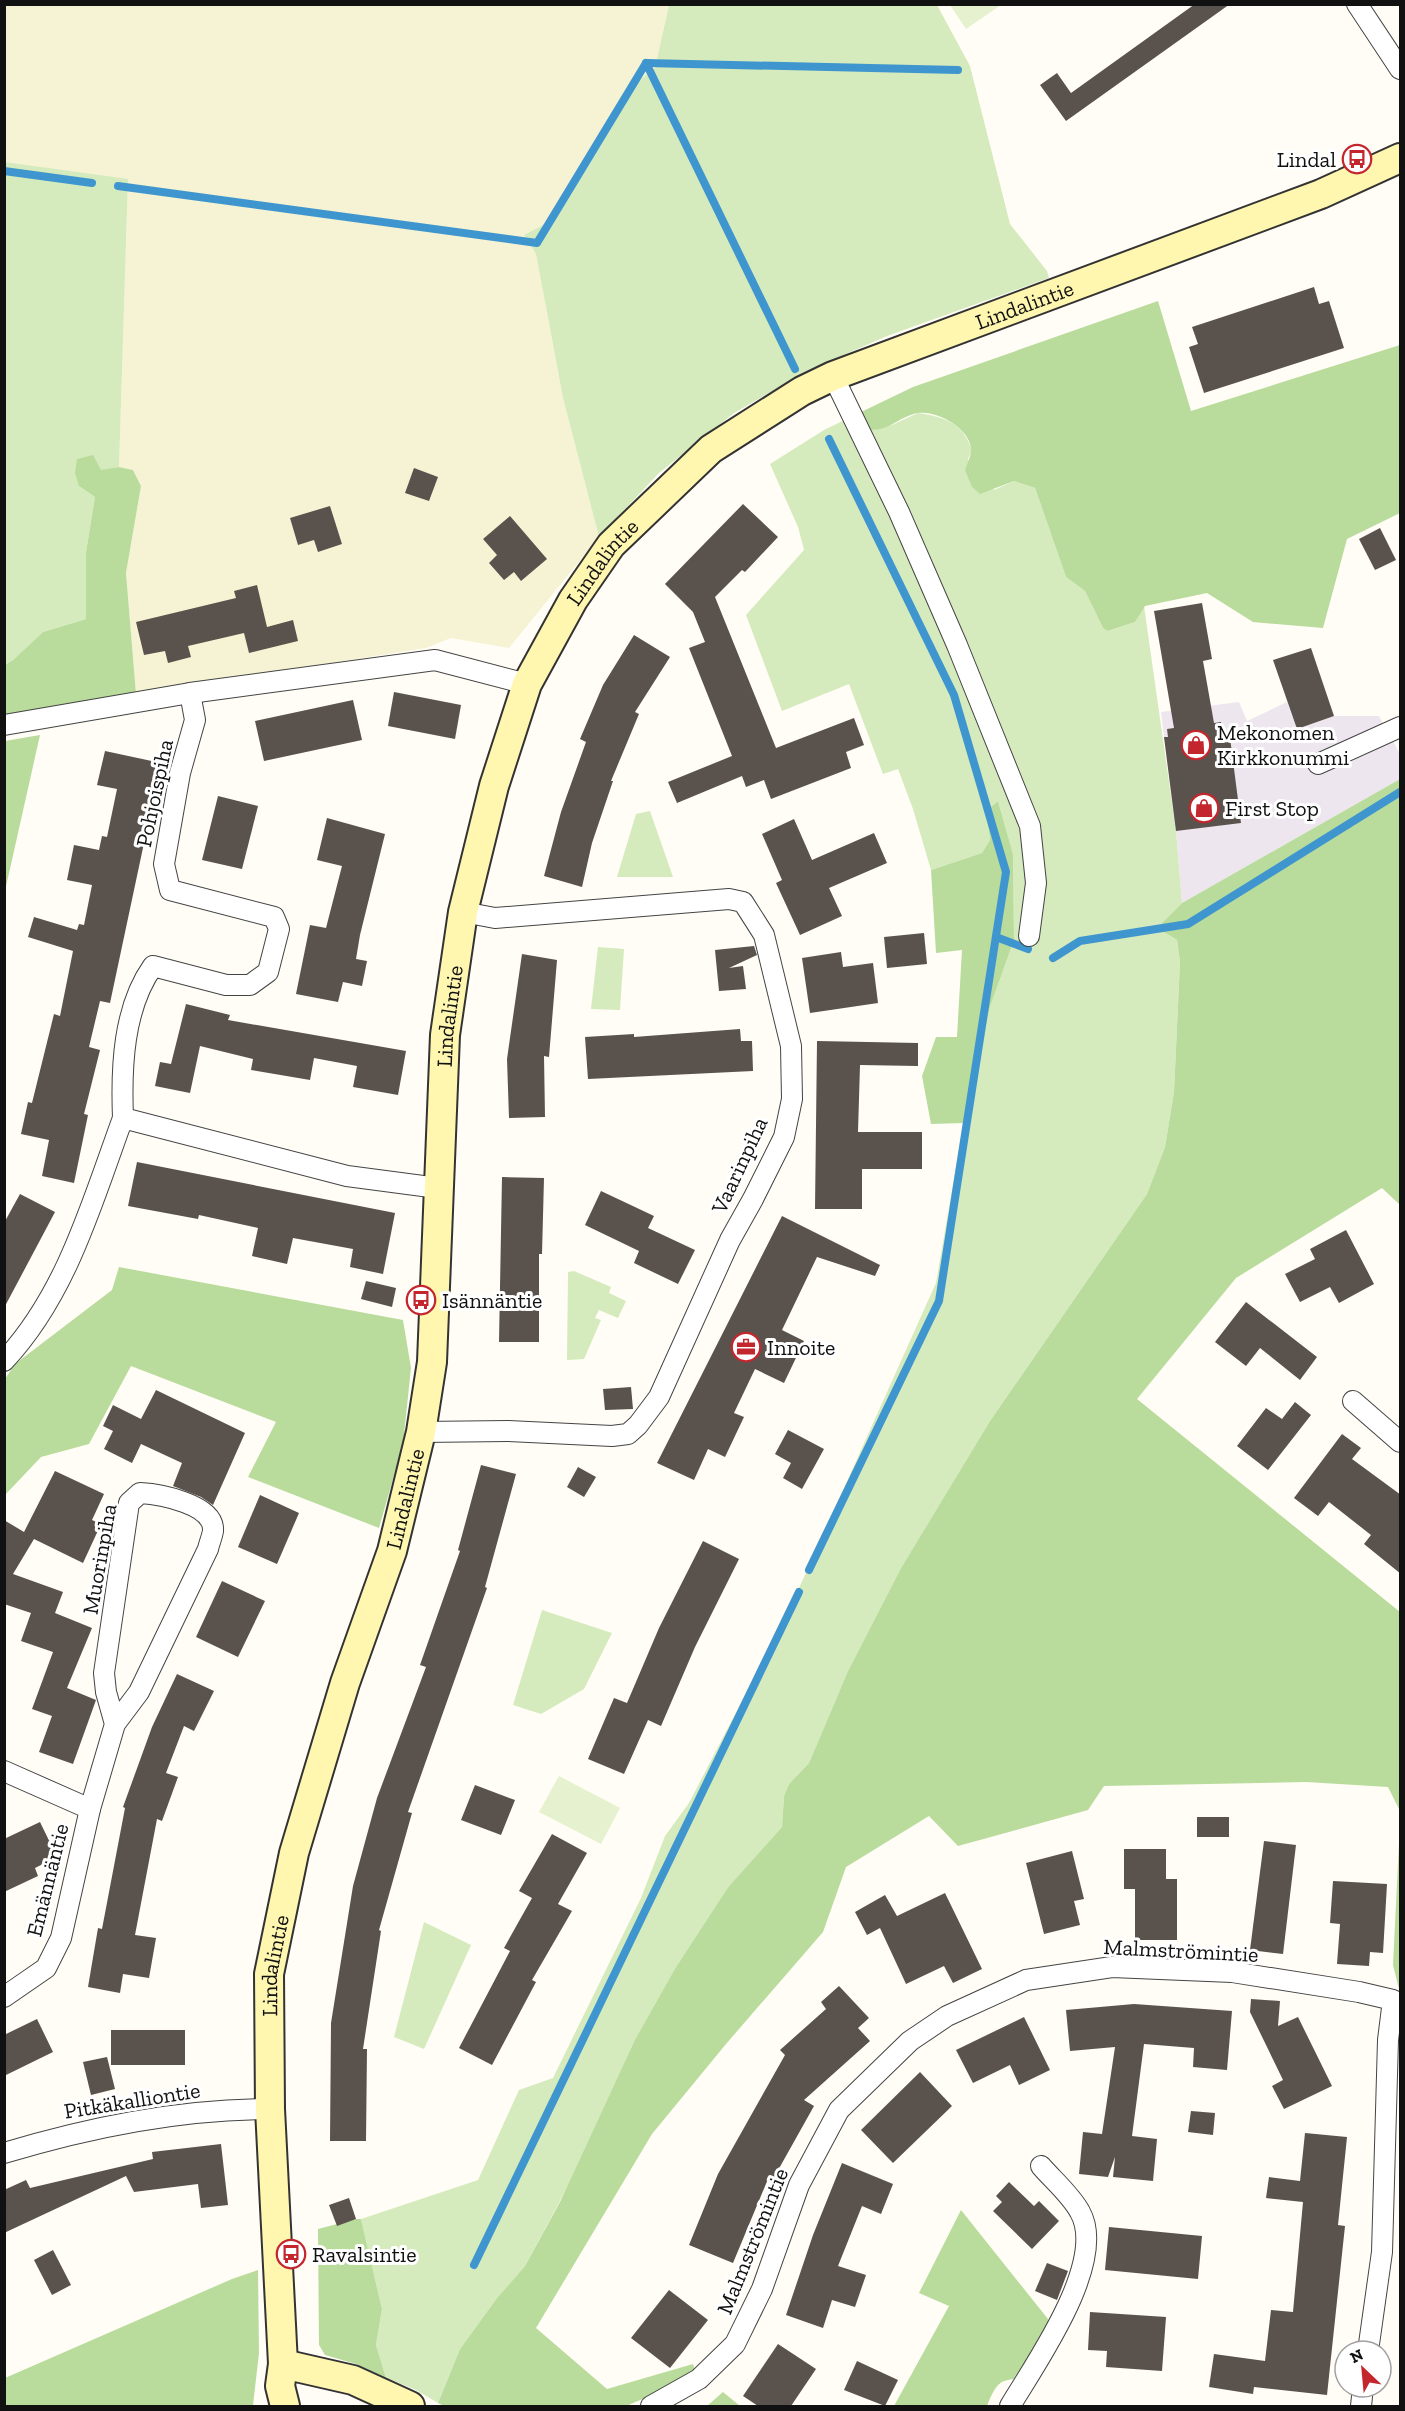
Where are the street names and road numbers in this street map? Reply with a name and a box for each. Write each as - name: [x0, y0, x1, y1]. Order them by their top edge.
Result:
- street label: Lindalintie: [972, 274, 1077, 336]
- street label: Lindalintie: [560, 513, 644, 611]
- street label: Pohjoispiha: [130, 736, 179, 850]
- street label: Lindalintie: [431, 963, 469, 1068]
- street label: Vaarinpiha: [705, 1112, 774, 1219]
- street label: Lindalintie: [380, 1446, 430, 1552]
- street label: Muorinpiha: [76, 1501, 123, 1616]
- street label: Emännäntie: [20, 1821, 75, 1939]
- street label: Lindalintie: [256, 1912, 295, 2017]
- street label: Malmströmintie: [1103, 1933, 1259, 1968]
- street label: Pitkäkalliontie: [62, 2076, 202, 2125]
- street label: Malmströmintie: [711, 2164, 794, 2318]

